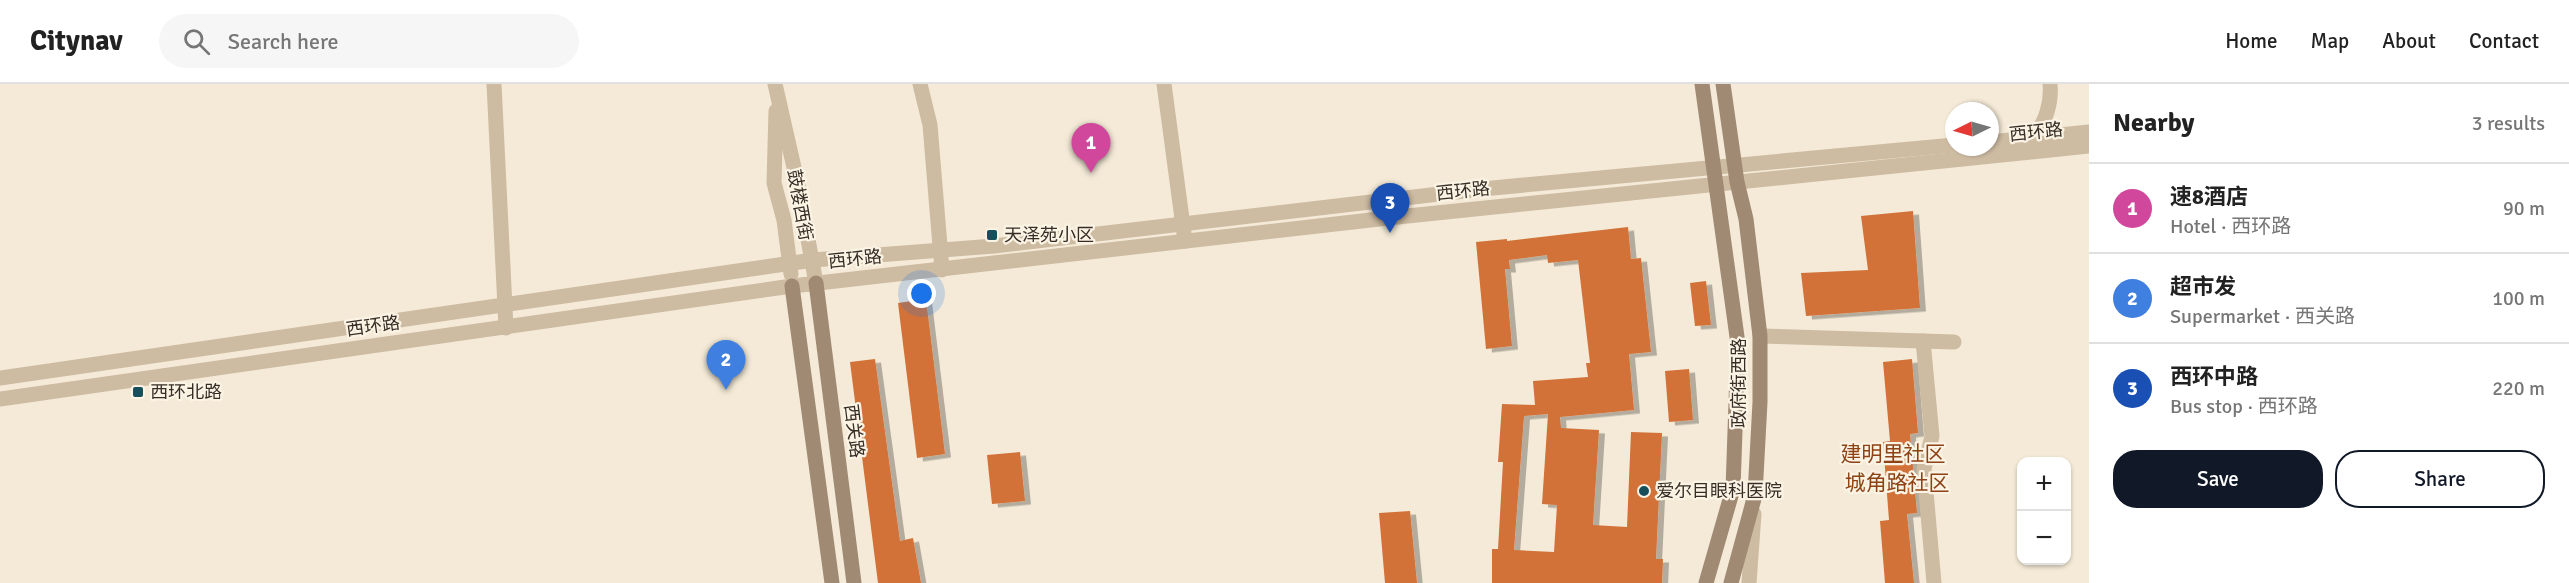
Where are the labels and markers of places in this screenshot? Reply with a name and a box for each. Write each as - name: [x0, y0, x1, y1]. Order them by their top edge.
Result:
- pin: 1: [1072, 124, 1110, 173]
- pin: 3: [1370, 184, 1410, 233]
- place label: 天泽苑小区: [1004, 224, 1094, 246]
- marker: 天泽苑小区: [985, 228, 999, 242]
- pin: 2: [706, 340, 746, 390]
- place label: 西环北路: [150, 381, 222, 403]
- marker: 西环北路: [131, 385, 145, 399]
- place label: 爱尔目眼科医院: [1656, 480, 1782, 502]
- marker: 爱尔目眼科医院: [1637, 484, 1651, 498]

